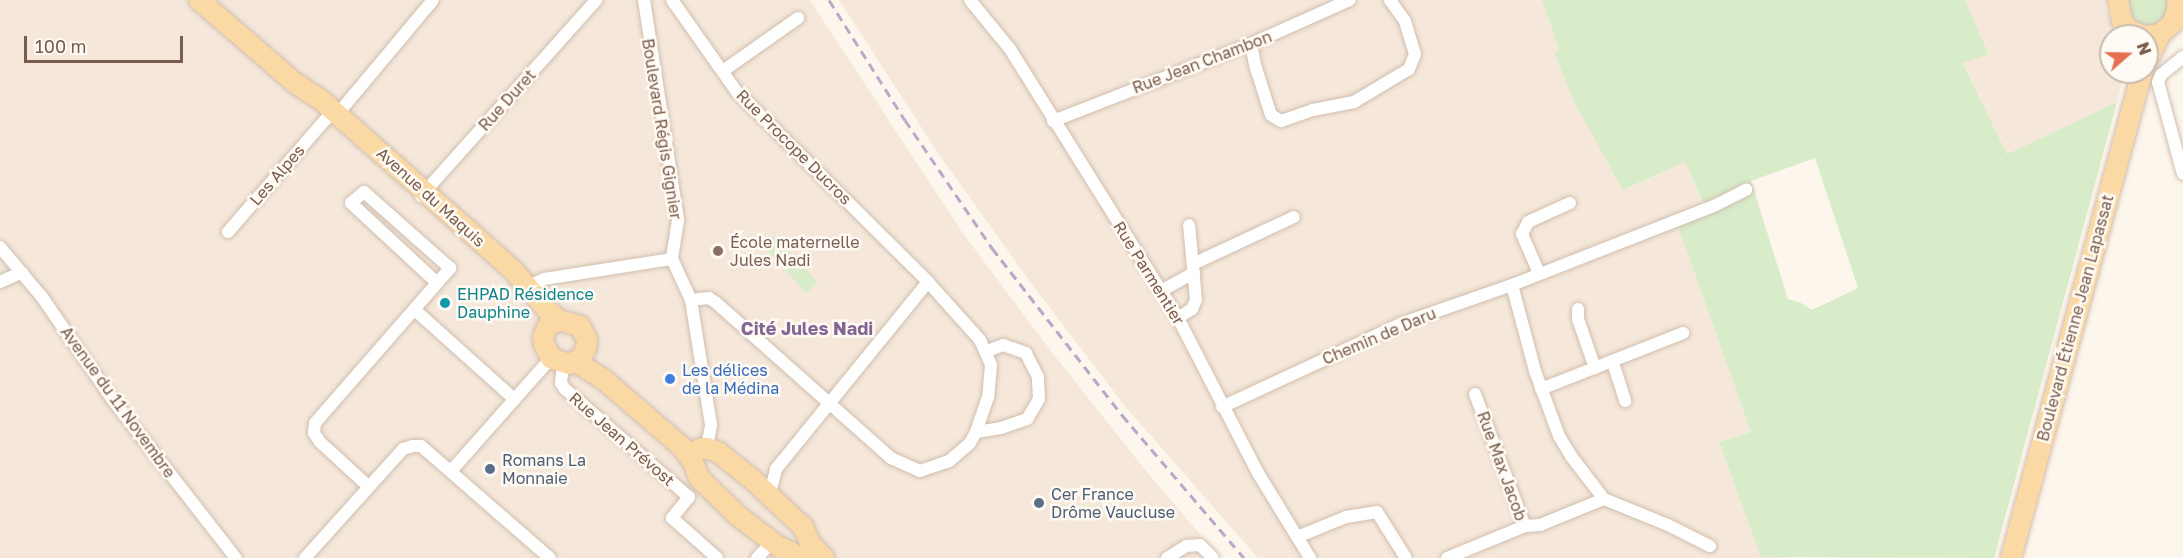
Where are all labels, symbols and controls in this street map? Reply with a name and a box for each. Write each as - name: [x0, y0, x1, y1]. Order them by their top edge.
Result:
- scale bar: [27, 24, 186, 62]
- north arrow: [2099, 24, 2159, 84]
- street label: Rue Jean Chambon: [1130, 27, 1274, 97]
- text: 100 m: [35, 35, 86, 57]
- street label: Boulevard Régis Gignier: [638, 37, 686, 221]
- text: N: [2133, 39, 2156, 58]
- street label: Rue Duret: [474, 65, 540, 135]
- street label: Rue Procope Ducros: [732, 85, 856, 209]
- street label: Les Alpes: [246, 141, 308, 209]
- street label: Avenue du Maquis: [373, 143, 489, 251]
- street label: Boulevard Étienne Jean Lapassat: [2033, 193, 2117, 443]
- street label: Rue Parmentier: [1109, 218, 1189, 328]
- place label: École maternelle Jules Nadi: [730, 232, 860, 270]
- marker: École maternelle Jules Nadi: [711, 244, 725, 258]
- place label: EHPAD Résidence Dauphine: [457, 284, 594, 322]
- marker: EHPAD Résidence Dauphine: [438, 296, 452, 310]
- street label: Chemin de Daru: [1319, 303, 1439, 369]
- district label: Cité Jules Nadi: [741, 317, 873, 339]
- street label: Avenue du 11 Novembre: [57, 323, 179, 481]
- place label: Les délices de la Médina: [682, 360, 779, 398]
- marker: Les délices de la Médina: [663, 372, 677, 386]
- street label: Rue Jean Prévost: [565, 388, 679, 490]
- street label: Rue Max Jacob: [1473, 409, 1531, 523]
- place label: Romans La Monnaie: [502, 450, 586, 488]
- marker: Romans La Monnaie: [483, 462, 497, 476]
- place label: Cer France Drôme Vaucluse: [1051, 484, 1175, 522]
- marker: Cer France Drôme Vaucluse: [1032, 496, 1046, 510]

